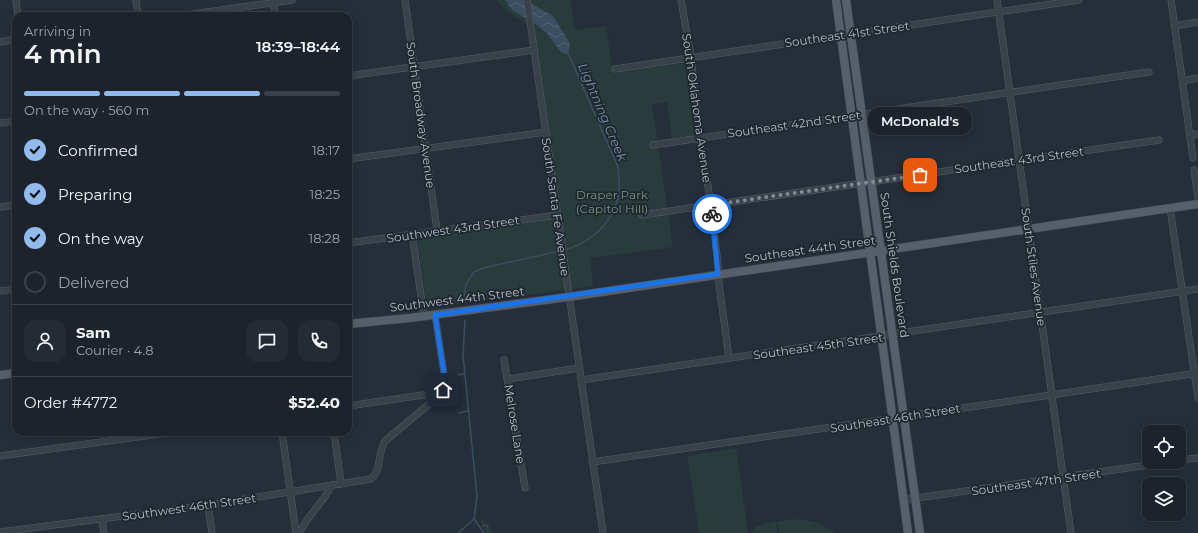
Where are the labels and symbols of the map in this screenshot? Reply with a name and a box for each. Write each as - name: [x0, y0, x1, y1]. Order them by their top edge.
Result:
- street label: Southeast 41st Street: [784, 18, 911, 50]
- street label: South Oklahoma Avenue: [679, 32, 715, 184]
- street label: South Broadway Avenue: [403, 41, 439, 189]
- water label: Lightning Creek: [575, 60, 631, 165]
- street label: Southeast 42nd Street: [726, 107, 862, 141]
- callout: McDonald's: [868, 107, 972, 135]
- street label: South Santa Fe Avenue: [539, 137, 573, 277]
- street label: Southeast 43rd Street: [953, 143, 1085, 177]
- pin: [903, 158, 937, 192]
- park label: Draper Park (Capitol Hill): [576, 187, 649, 216]
- street label: South Shields Boulevard: [877, 191, 913, 339]
- courier: [692, 194, 732, 234]
- street label: South Stiles Avenue: [1018, 207, 1050, 327]
- street label: Southwest 43rd Street: [386, 212, 521, 246]
- street label: Southeast 44th Street: [743, 232, 877, 266]
- street label: Southwest 44th Street: [389, 283, 525, 315]
- street label: Southeast 45th Street: [752, 329, 884, 363]
- pin: [426, 373, 460, 407]
- street label: Melrose Lane: [501, 383, 529, 465]
- street label: Southeast 46th Street: [829, 400, 961, 436]
- street label: Southeast 47th Street: [970, 465, 1102, 499]
- street label: Southwest 46th Street: [121, 490, 257, 524]

